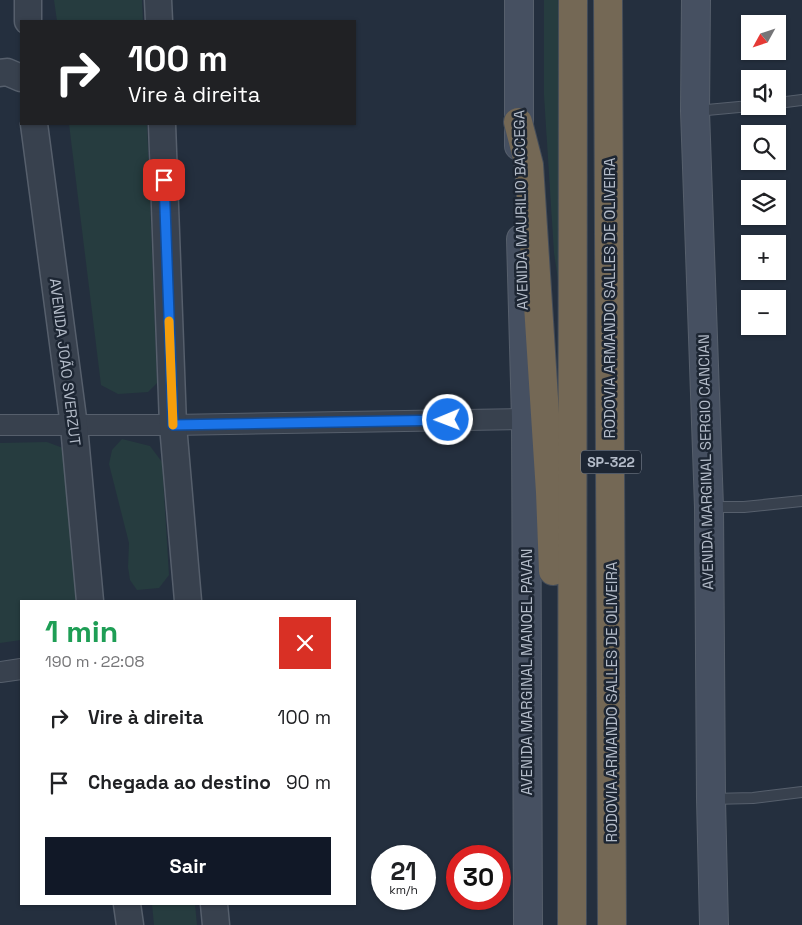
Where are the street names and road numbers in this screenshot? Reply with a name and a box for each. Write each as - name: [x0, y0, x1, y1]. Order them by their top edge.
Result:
- street label: AVENIDA MAURILIO BACCEGA: [509, 109, 532, 310]
- street label: RODOVIA ARMANDO SALLES DE OLIVEIRA: [600, 157, 619, 438]
- street label: AVENIDA JOÃO SVERZUT: [46, 277, 85, 447]
- street label: AVENIDA MARGINAL SERGIO CANCIAN: [694, 334, 717, 590]
- road number: SP-322: [581, 451, 641, 474]
- street label: AVENIDA MARGINAL MANOEL PAVAN: [517, 549, 536, 795]
- street label: RODOVIA ARMANDO SALLES DE OLIVEIRA: [602, 561, 621, 842]

